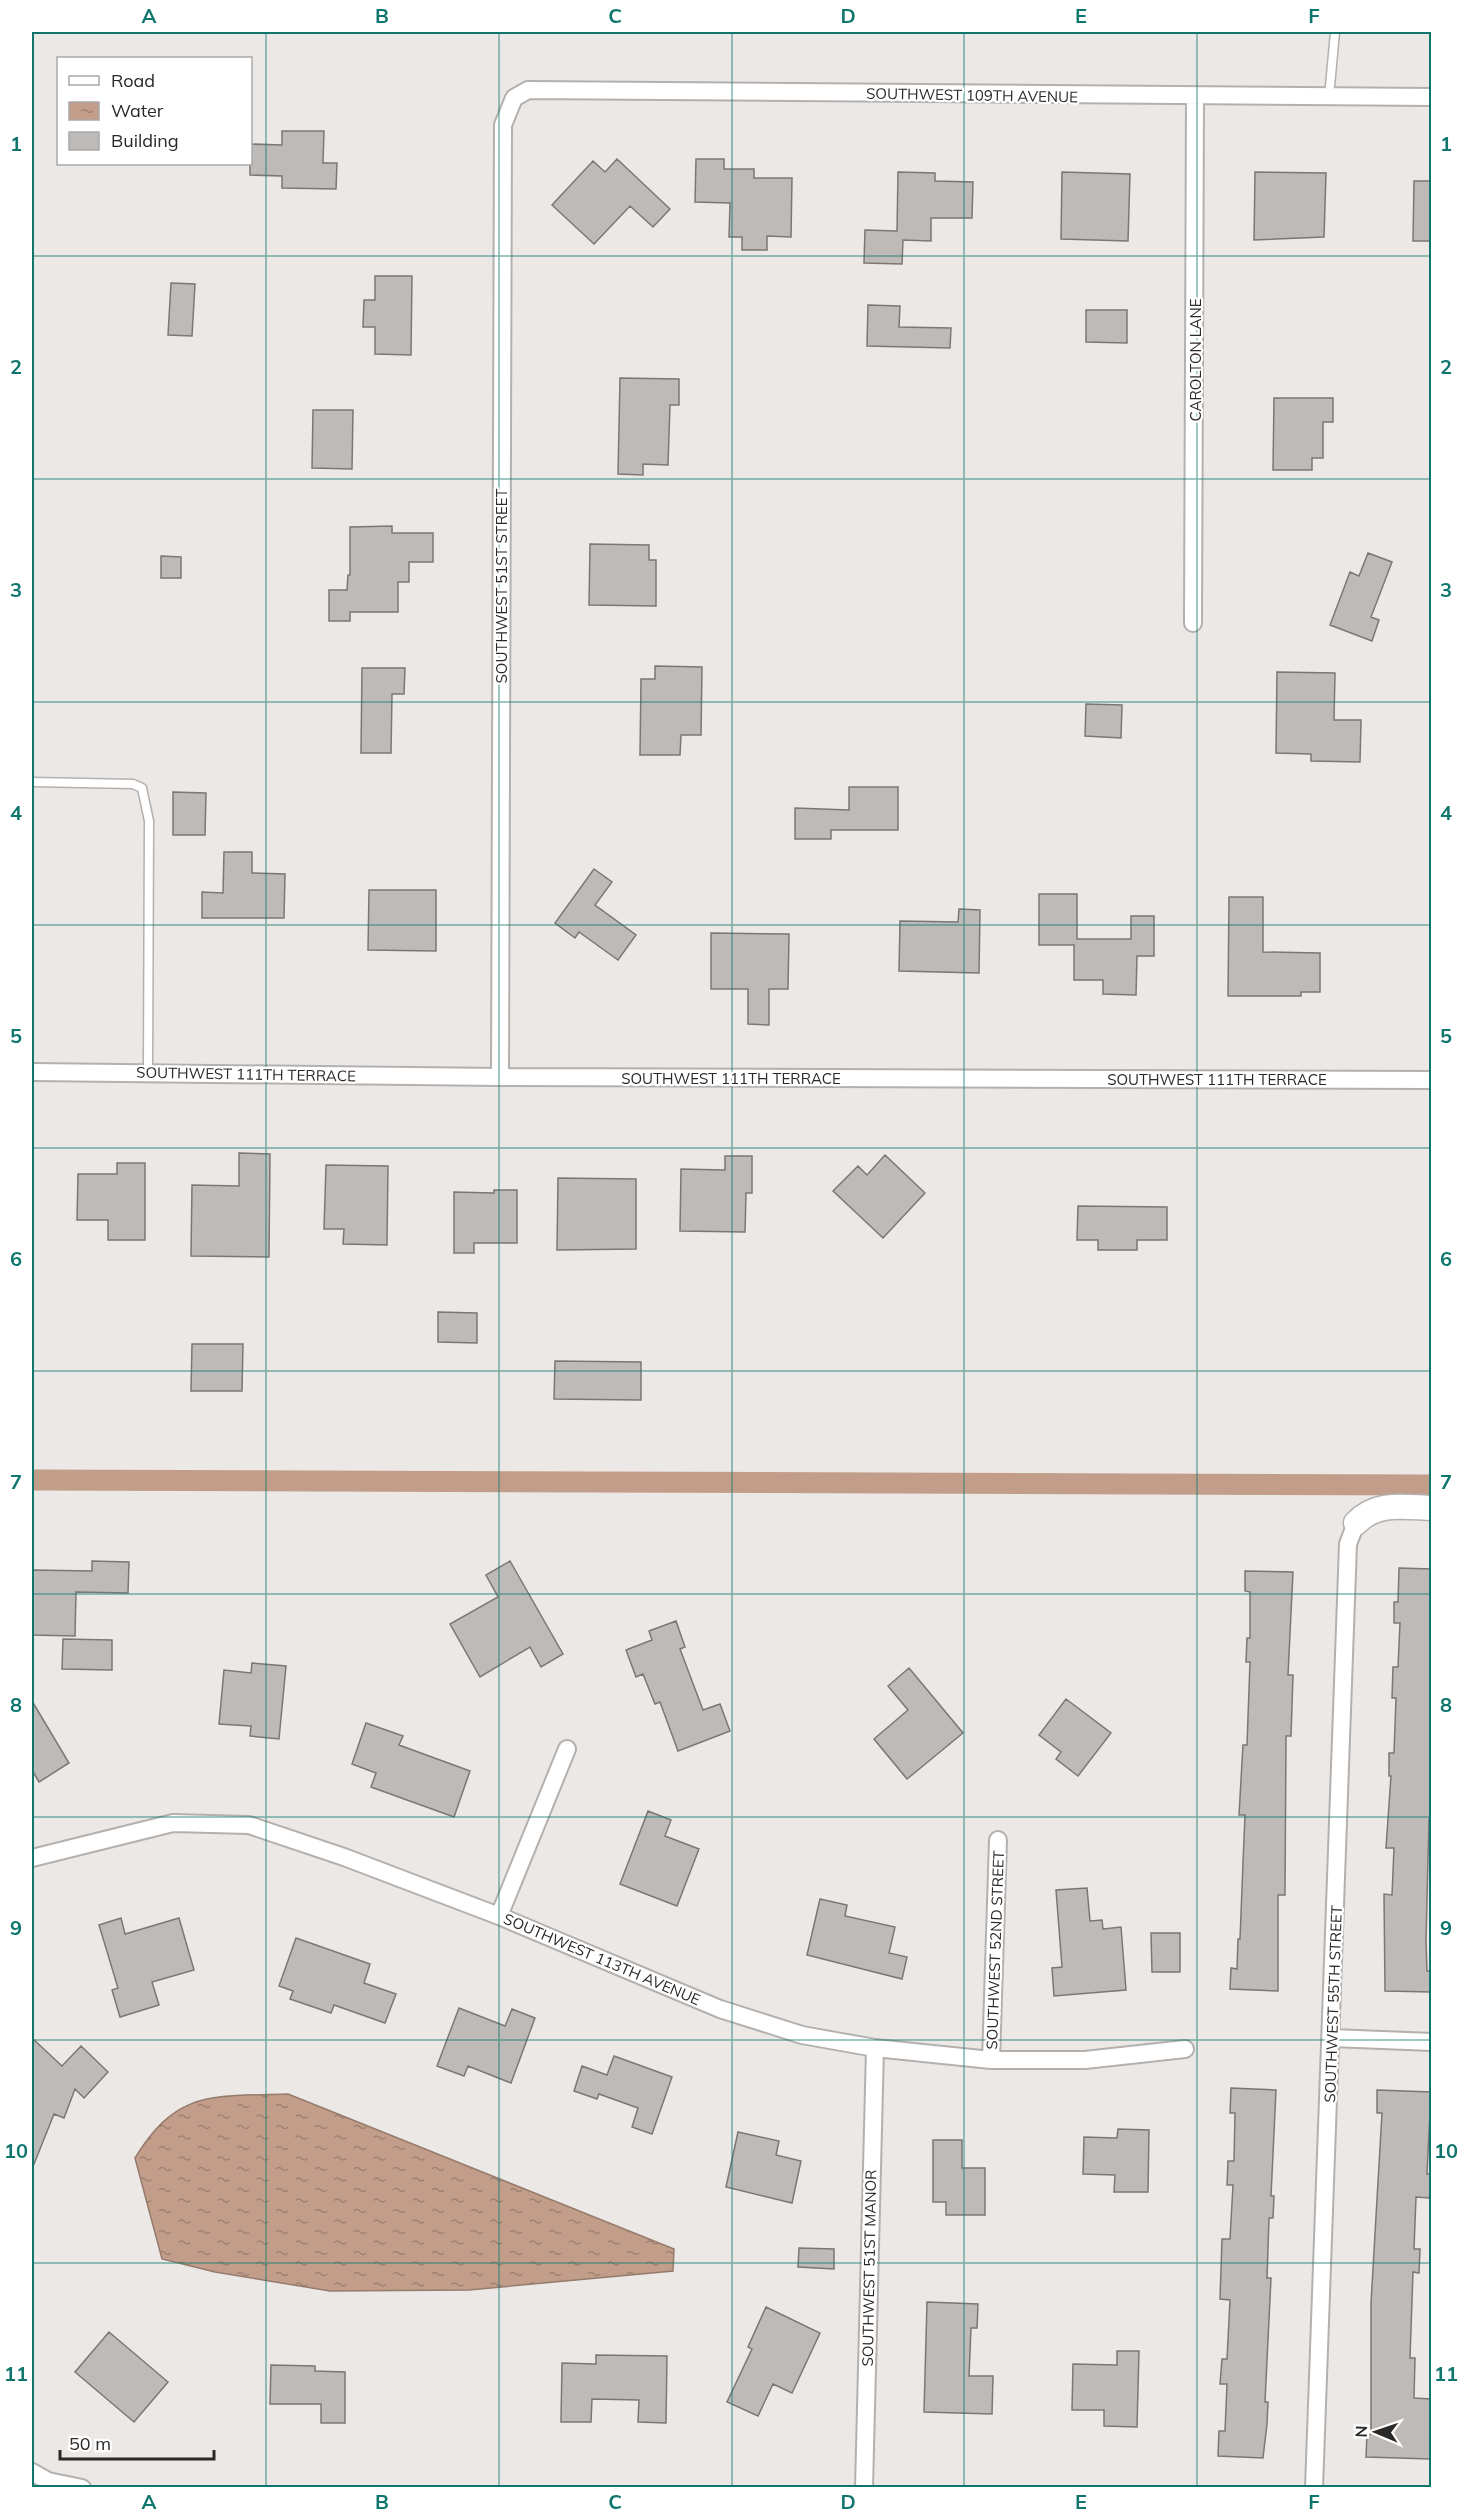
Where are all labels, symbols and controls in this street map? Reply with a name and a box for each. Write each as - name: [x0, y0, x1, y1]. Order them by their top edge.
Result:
- text: A: [142, 3, 157, 28]
- text: B: [375, 3, 389, 28]
- text: C: [608, 3, 622, 28]
- text: D: [840, 3, 856, 28]
- text: E: [1075, 3, 1087, 28]
- text: F: [1308, 3, 1320, 28]
- legend: [57, 57, 252, 165]
- text: Road: [111, 69, 155, 92]
- street label: SOUTHWEST 109TH AVENUE: [866, 84, 1078, 106]
- text: Water: [111, 99, 164, 122]
- text: Building: [111, 129, 179, 152]
- text: 1: [10, 131, 22, 156]
- text: 1: [1440, 131, 1452, 156]
- street label: CAROLTON LANE: [1186, 298, 1205, 422]
- text: 2: [10, 354, 22, 379]
- text: 2: [1440, 354, 1452, 379]
- street label: SOUTHWEST 51ST STREET: [492, 488, 511, 684]
- text: 3: [10, 577, 22, 602]
- text: 3: [1440, 577, 1452, 602]
- text: 4: [10, 800, 22, 825]
- text: 4: [1440, 800, 1452, 825]
- text: 5: [10, 1023, 22, 1048]
- text: 5: [1440, 1023, 1452, 1048]
- street label: SOUTHWEST 111TH TERRACE: [136, 1063, 356, 1085]
- street label: SOUTHWEST 111TH TERRACE: [621, 1069, 841, 1088]
- street label: SOUTHWEST 111TH TERRACE: [1107, 1070, 1327, 1089]
- text: 6: [10, 1246, 22, 1271]
- text: 6: [1440, 1246, 1452, 1271]
- text: 7: [10, 1469, 22, 1494]
- text: 7: [1440, 1469, 1452, 1494]
- text: 8: [10, 1692, 22, 1717]
- text: 8: [1440, 1692, 1452, 1717]
- street label: SOUTHWEST 52ND STREET: [982, 1850, 1008, 2050]
- street label: SOUTHWEST 55TH STREET: [1320, 1905, 1346, 2103]
- street label: SOUTHWEST 113TH AVENUE: [501, 1909, 703, 2009]
- text: 9: [10, 1915, 22, 1940]
- text: 9: [1440, 1915, 1452, 1940]
- text: 10: [4, 2138, 28, 2163]
- text: 10: [1434, 2138, 1458, 2163]
- street label: SOUTHWEST 51ST MANOR: [858, 2169, 880, 2367]
- text: 11: [4, 2361, 28, 2386]
- text: 11: [1434, 2361, 1458, 2386]
- north arrow: [1346, 2402, 1406, 2462]
- scale bar: [60, 2423, 214, 2461]
- text: N: [1351, 2425, 1371, 2438]
- text: 50 m: [69, 2432, 111, 2455]
- text: A: [142, 2489, 157, 2514]
- text: B: [375, 2489, 389, 2514]
- text: C: [608, 2489, 622, 2514]
- text: D: [840, 2489, 856, 2514]
- text: E: [1075, 2489, 1087, 2514]
- text: F: [1308, 2489, 1320, 2514]

